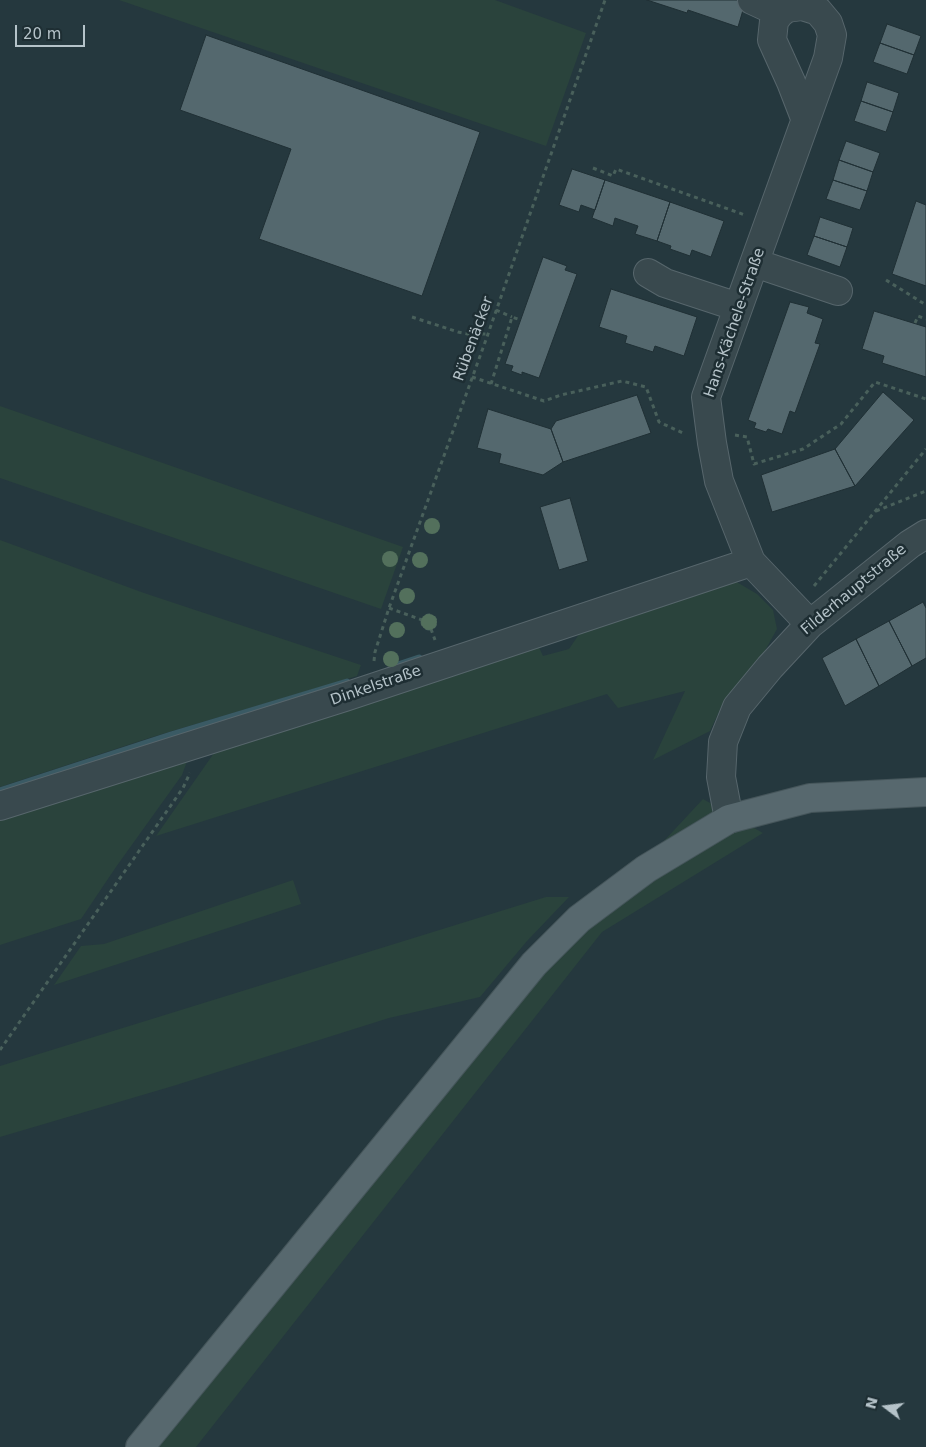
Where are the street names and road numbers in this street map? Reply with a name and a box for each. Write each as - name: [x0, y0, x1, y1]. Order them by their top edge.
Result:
- street label: Hans-Kächele-Straße: [701, 246, 769, 400]
- street label: Rübenäcker: [450, 294, 498, 384]
- street label: Filderhauptstraße: [798, 541, 910, 639]
- street label: Dinkelstraße: [328, 662, 424, 710]

